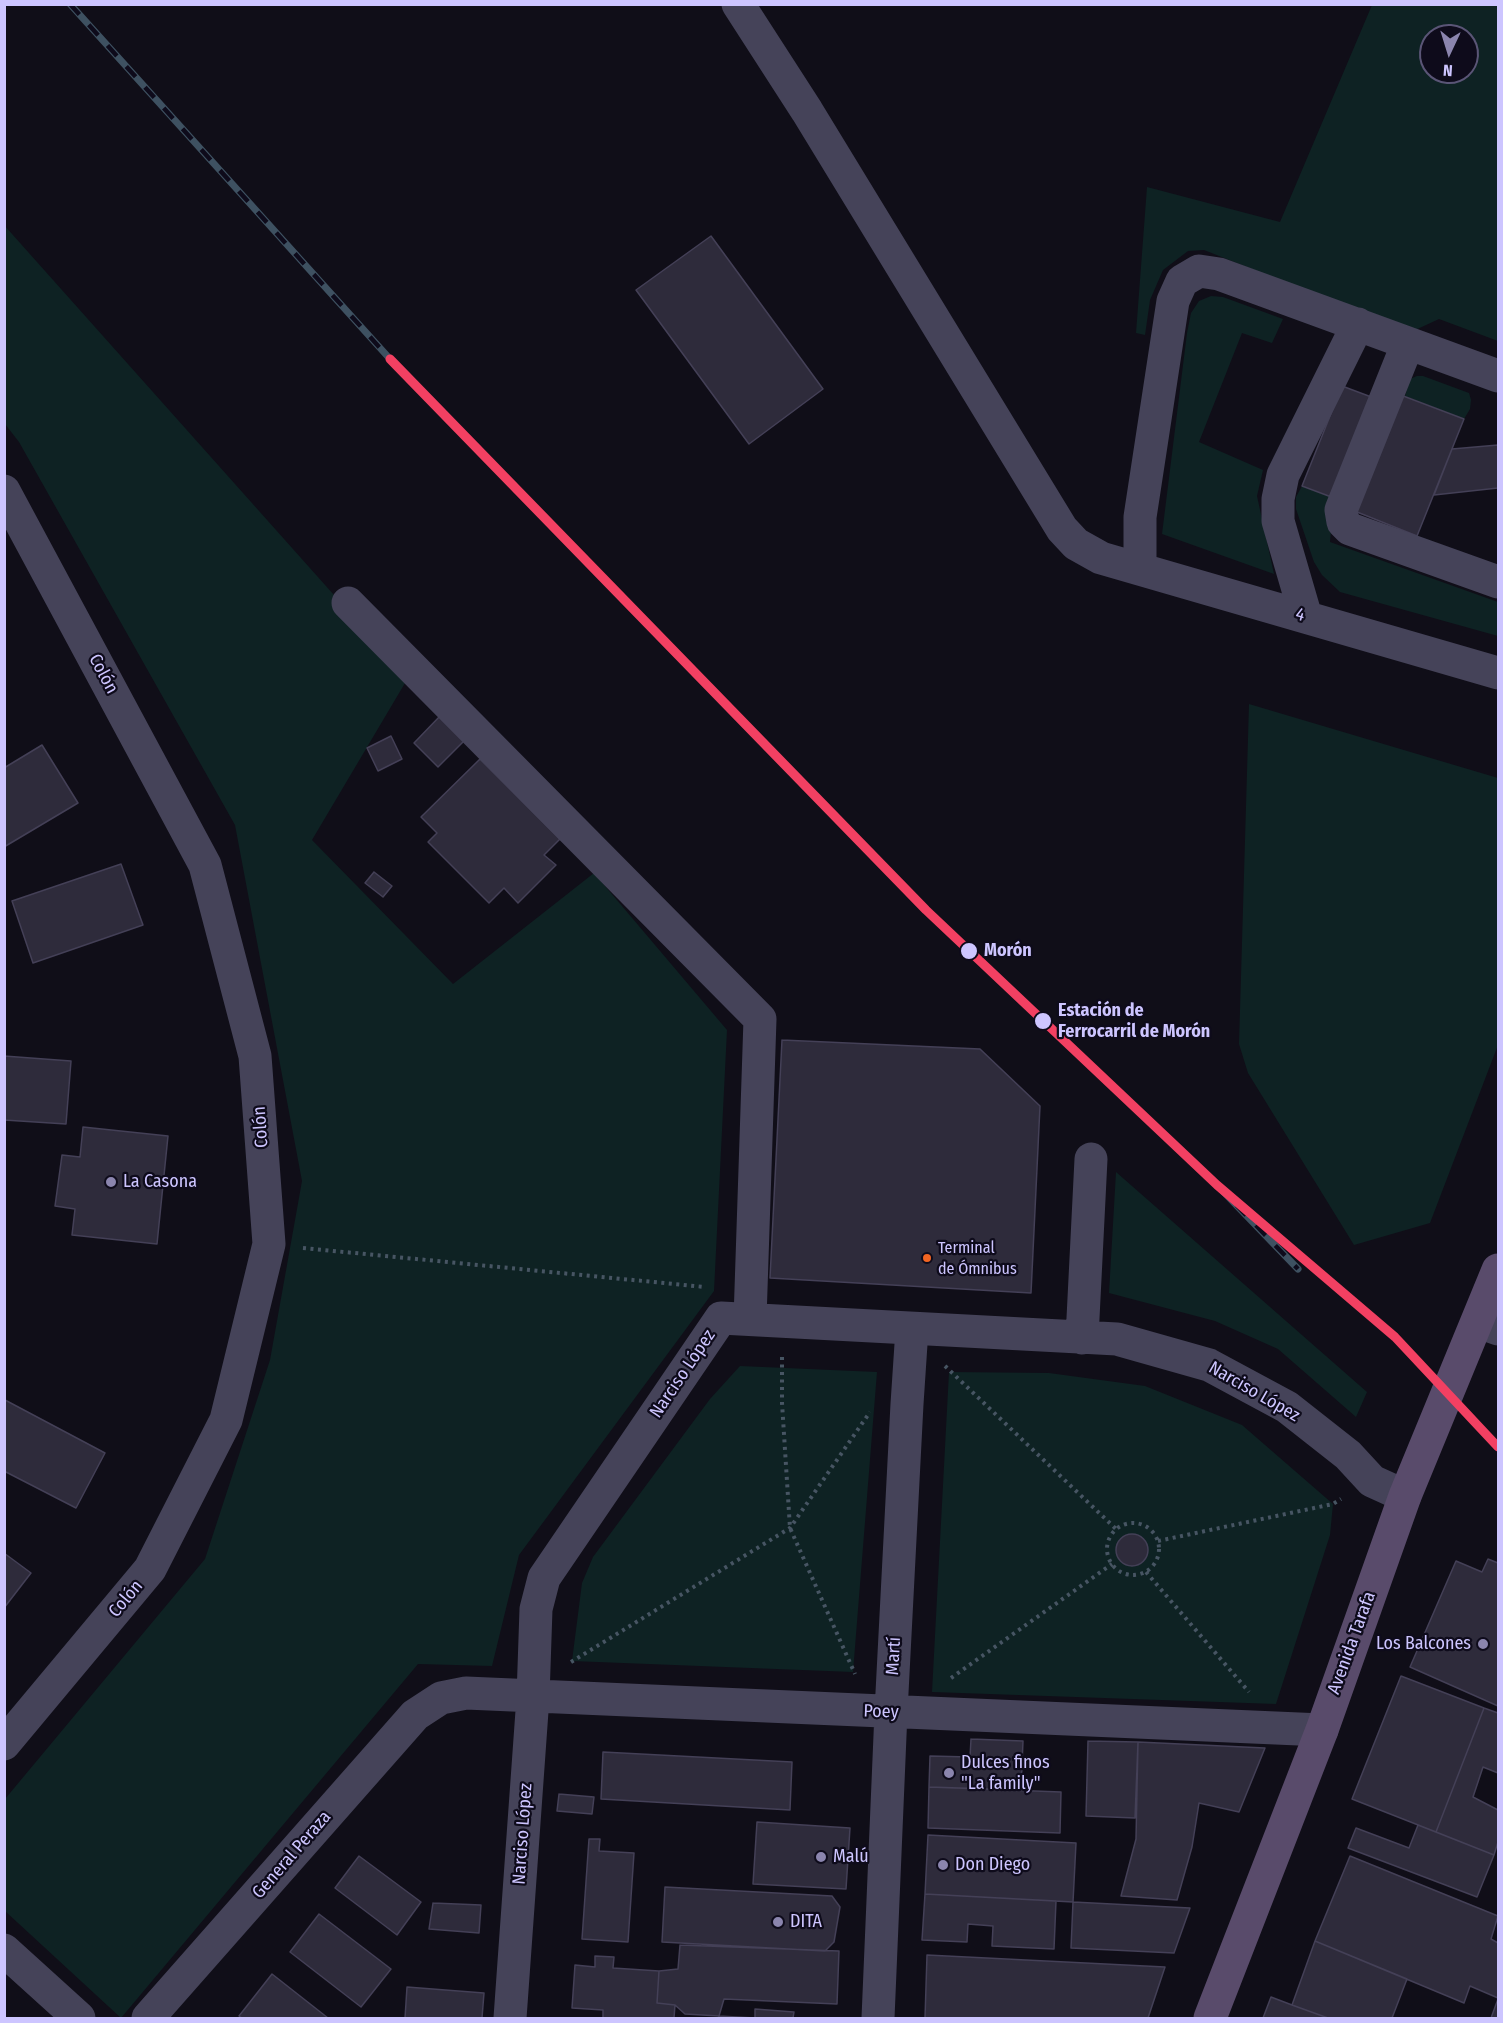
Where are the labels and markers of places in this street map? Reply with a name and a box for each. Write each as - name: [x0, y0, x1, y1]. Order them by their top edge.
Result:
- place label: Morón: [984, 940, 1032, 962]
- marker: Morón: [959, 941, 979, 961]
- place label: Estación de Ferrocarril de Morón: [1058, 1000, 1210, 1042]
- marker: Estación de Ferrocarril de Morón: [1033, 1011, 1053, 1031]
- place label: La Casona: [123, 1171, 197, 1193]
- marker: La Casona: [104, 1175, 118, 1189]
- place label: Terminal de Ómnibus: [938, 1239, 1017, 1277]
- marker: Terminal de Ómnibus: [921, 1252, 933, 1264]
- place label: Los Balcones: [1376, 1633, 1471, 1655]
- marker: Los Balcones: [1476, 1637, 1490, 1651]
- place label: Dulces finos "La family": [961, 1752, 1050, 1794]
- marker: Dulces finos "La family": [942, 1766, 956, 1780]
- place label: Malú: [833, 1846, 869, 1868]
- marker: Malú: [814, 1850, 828, 1864]
- place label: Don Diego: [955, 1854, 1030, 1876]
- marker: Don Diego: [936, 1858, 950, 1872]
- place label: DITA: [790, 1911, 822, 1933]
- marker: DITA: [771, 1915, 785, 1929]

